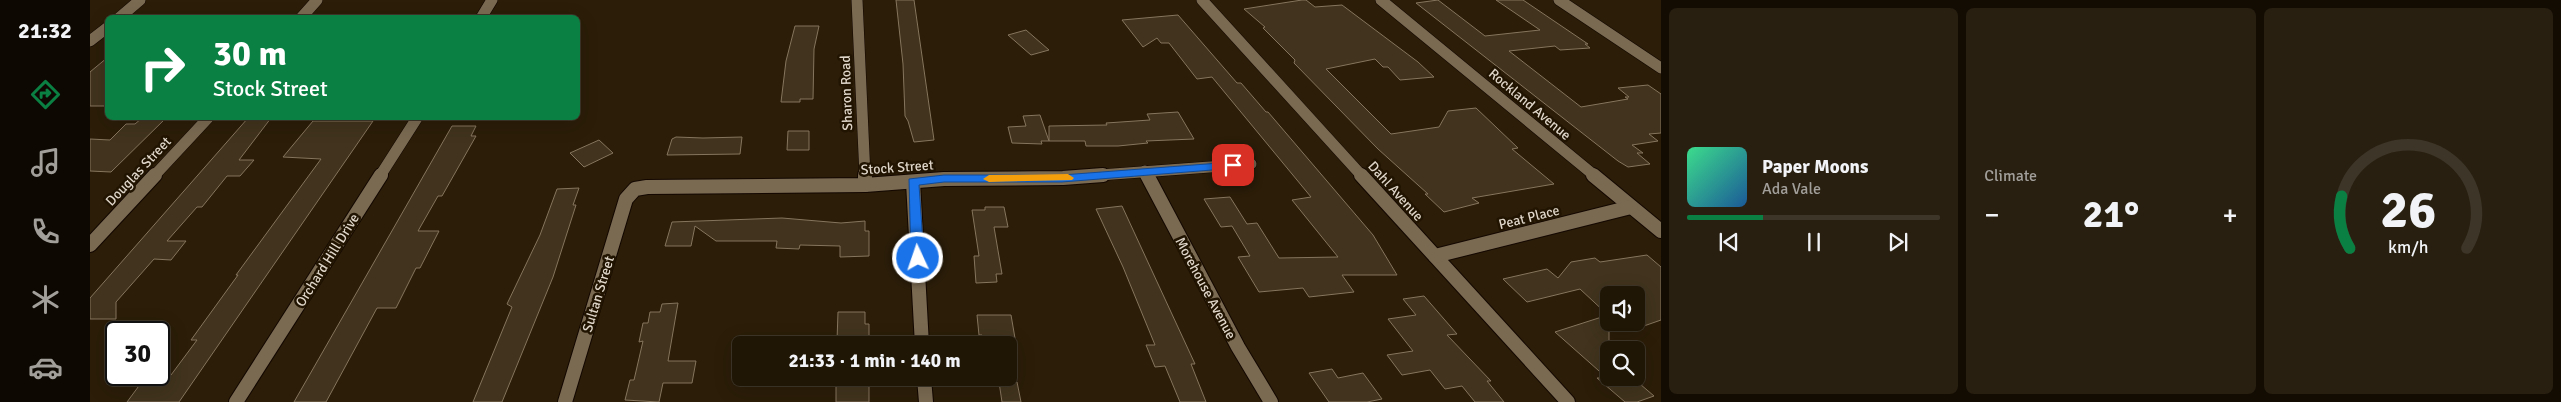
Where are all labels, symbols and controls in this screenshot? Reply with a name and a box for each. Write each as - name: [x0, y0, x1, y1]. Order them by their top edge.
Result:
- text: 21:32: [18, 17, 72, 44]
- text: 30 m: [213, 32, 287, 75]
- icon: right: [130, 35, 195, 100]
- street label: Sharon Road: [837, 55, 856, 131]
- street label: Rockland Avenue: [1485, 65, 1574, 144]
- text: Stock Street: [213, 75, 328, 102]
- icon: directions: [28, 77, 63, 112]
- street label: Douglas Street: [102, 133, 175, 209]
- pin: [1212, 144, 1254, 186]
- icon: music: [28, 145, 63, 180]
- icon: arrive: [1219, 151, 1247, 179]
- text: Paper Moons: [1762, 155, 1868, 179]
- street label: Stock Street: [860, 156, 934, 179]
- street label: Dahl Avenue: [1364, 158, 1427, 225]
- text: Climate: [1984, 166, 2037, 186]
- text: 26: [2380, 178, 2436, 242]
- text: Ada Vale: [1762, 179, 1821, 199]
- text: 21°: [2083, 191, 2139, 238]
- text: −: [1984, 198, 1999, 232]
- text: +: [2223, 198, 2238, 232]
- street label: Peat Place: [1497, 202, 1561, 233]
- street label: Orchard Hill Drive: [292, 211, 363, 310]
- icon: phone: [28, 214, 63, 249]
- icon: previous: [1715, 228, 1743, 256]
- icon: pause: [1800, 228, 1828, 256]
- icon: next: [1884, 228, 1912, 256]
- position arrow: [891, 231, 943, 283]
- street label: Morehouse Avenue: [1172, 234, 1240, 342]
- text: km/h: [2388, 236, 2429, 258]
- street label: Sultan Street: [579, 254, 618, 334]
- icon: climate: [28, 282, 63, 317]
- map controls: [1600, 286, 1645, 386]
- button: sound: [1600, 286, 1645, 331]
- speed limit sign: 30: [105, 321, 170, 386]
- button: search: [1600, 341, 1645, 386]
- text: 21:33 · 1 min · 140 m: [788, 349, 961, 373]
- icon: car: [28, 350, 63, 385]

